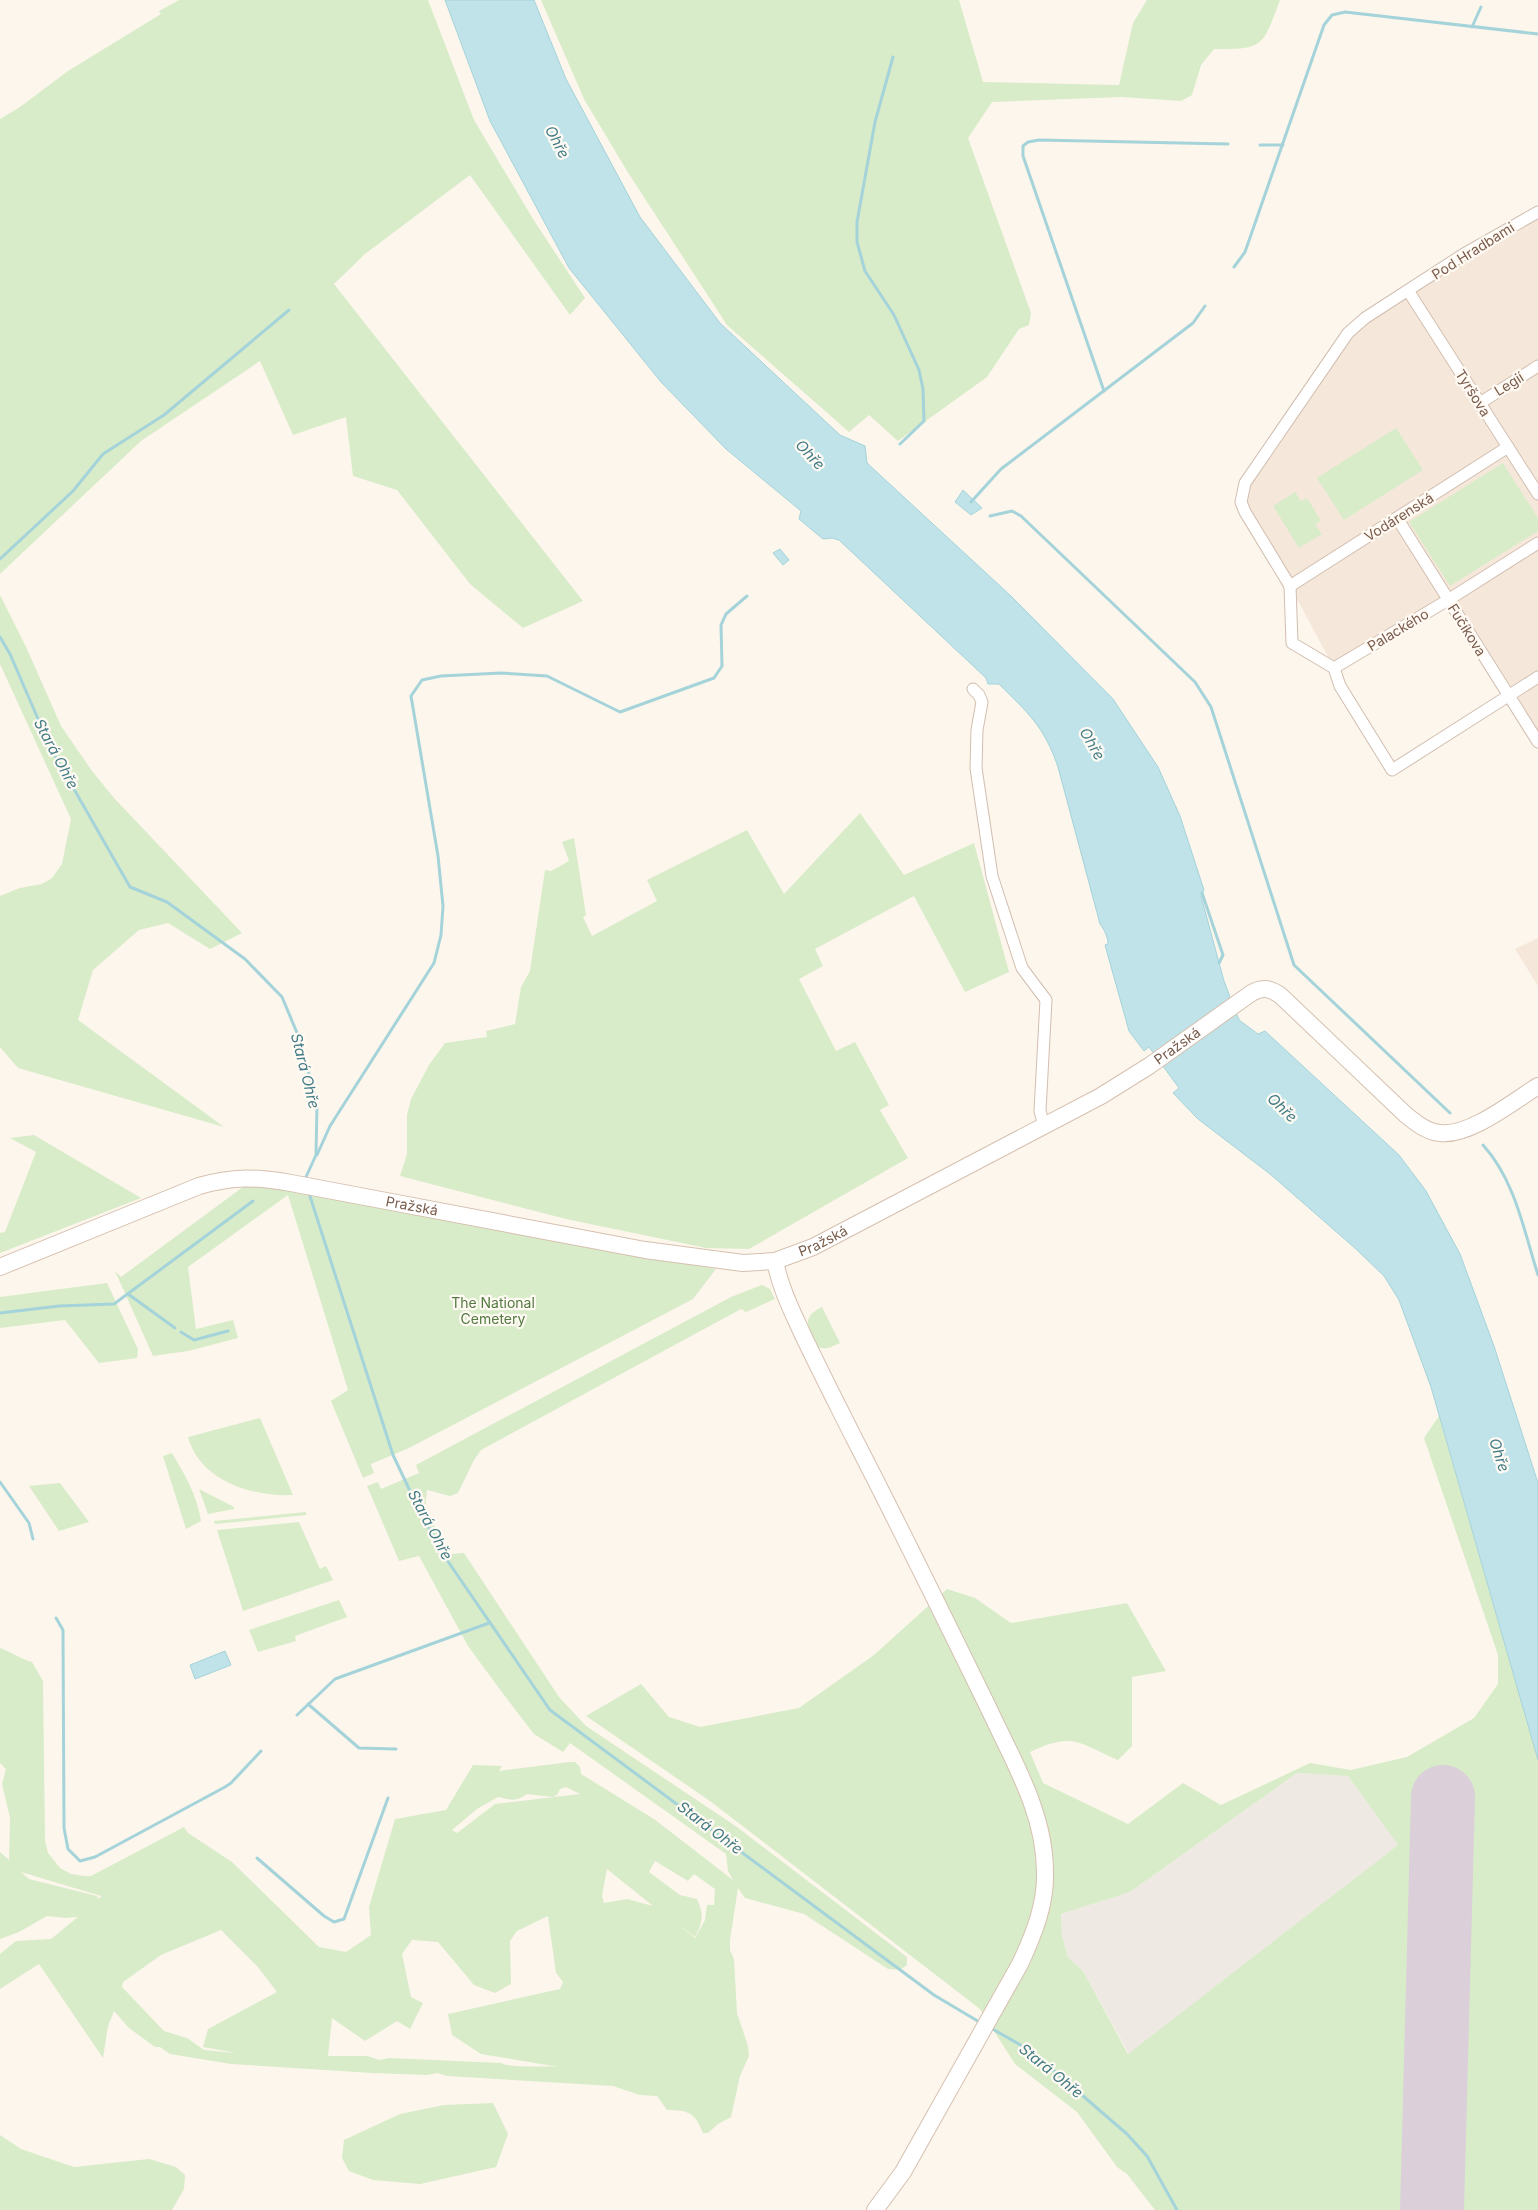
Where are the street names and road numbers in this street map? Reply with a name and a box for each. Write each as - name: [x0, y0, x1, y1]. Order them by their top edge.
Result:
- street label: Pod Hradbami: [1428, 218, 1517, 283]
- street label: Tyršova: [1452, 366, 1495, 419]
- street label: Legií: [1491, 368, 1527, 399]
- street label: Vodárenská: [1361, 489, 1436, 545]
- street label: Fučíkova: [1445, 600, 1490, 659]
- street label: Palackého: [1364, 605, 1431, 654]
- street label: Pražská: [1150, 1023, 1203, 1068]
- street label: Pražská: [385, 1192, 440, 1219]
- street label: Pražská: [796, 1221, 850, 1260]

